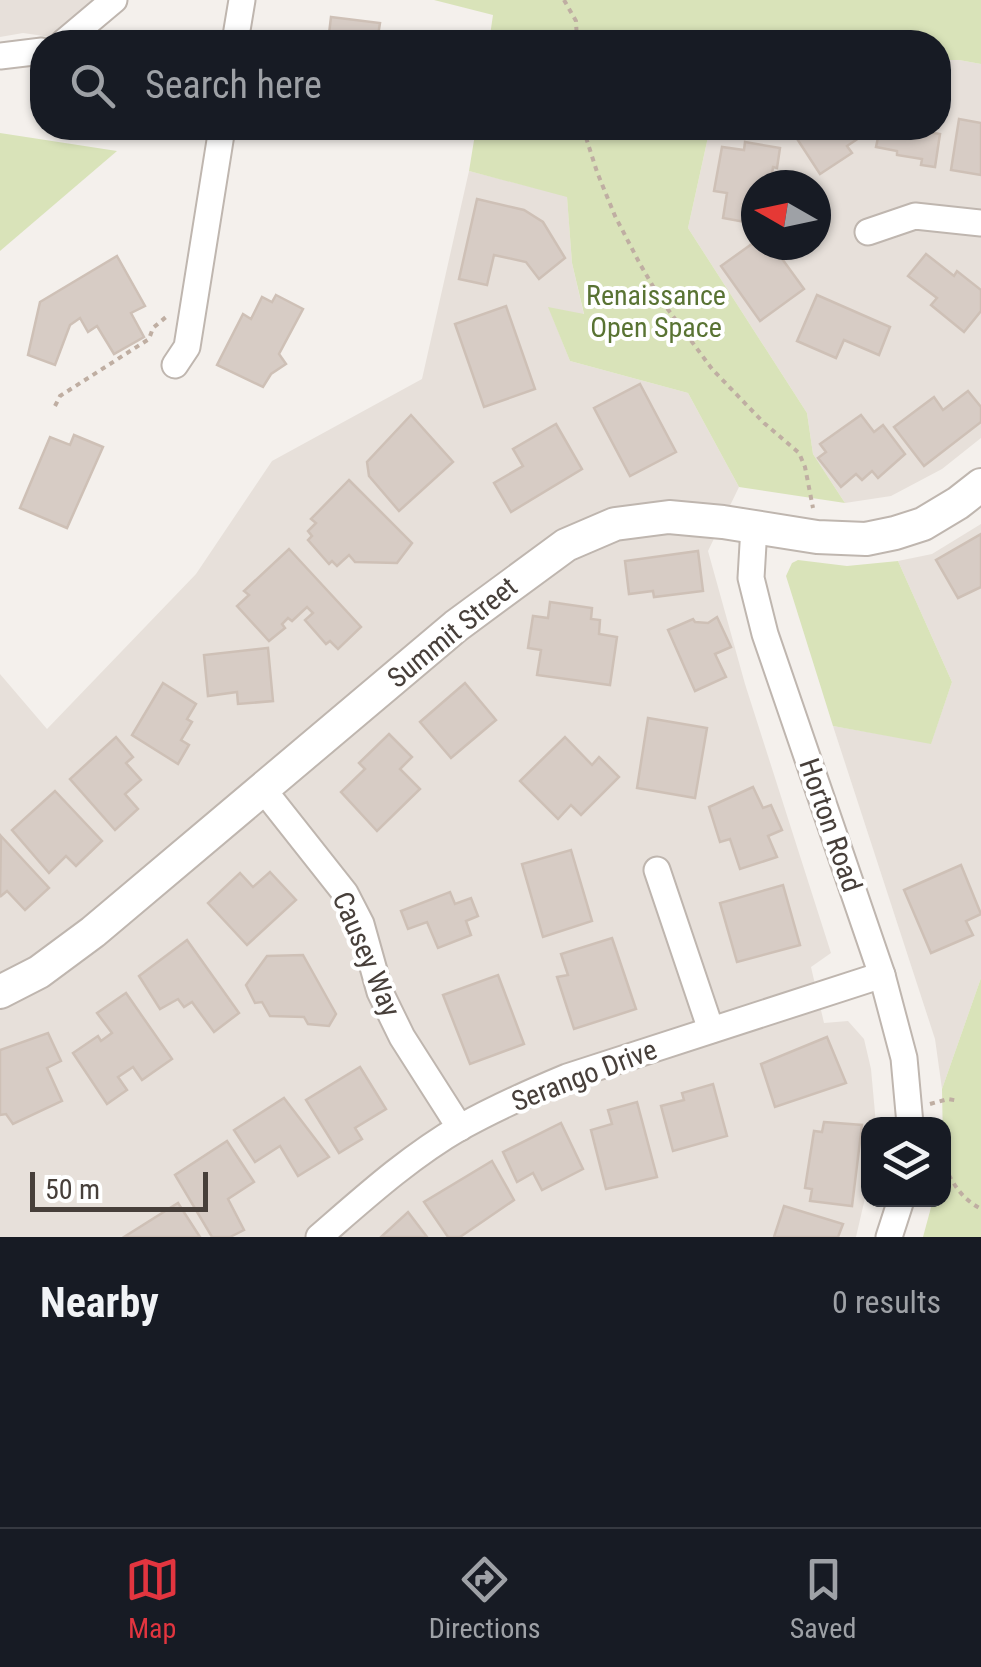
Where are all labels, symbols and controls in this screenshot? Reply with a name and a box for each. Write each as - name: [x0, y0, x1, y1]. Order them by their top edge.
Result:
- search box: [30, 30, 951, 140]
- icon: search: [65, 58, 120, 113]
- text: Search here: [145, 63, 322, 107]
- north arrow: [741, 170, 831, 260]
- park label: Renaissance Open Space: [586, 279, 726, 344]
- street label: Summit Street: [381, 570, 524, 695]
- street label: Horton Road: [792, 754, 869, 896]
- street label: Causey Way: [325, 887, 408, 1022]
- street label: Serango Drive: [507, 1033, 661, 1118]
- map controls: [861, 1117, 951, 1207]
- button: layers: [861, 1117, 951, 1207]
- scale bar: [30, 1167, 208, 1212]
- text: 50 m: [45, 1173, 100, 1206]
- text: Nearby: [40, 1278, 159, 1327]
- text: 0 results: [832, 1283, 941, 1321]
- tab: Map: [125, 1552, 180, 1645]
- tab: Directions: [429, 1552, 541, 1645]
- tab: Saved: [790, 1552, 856, 1645]

